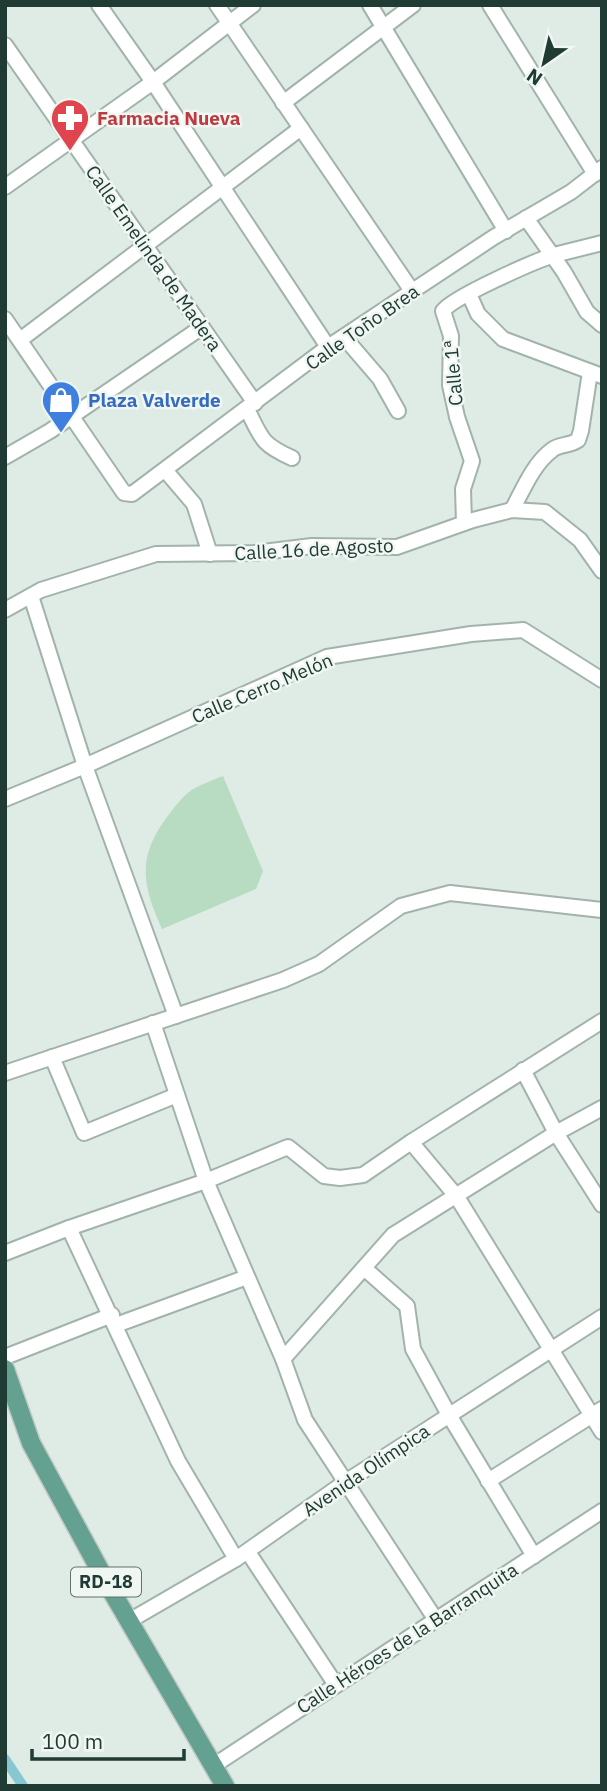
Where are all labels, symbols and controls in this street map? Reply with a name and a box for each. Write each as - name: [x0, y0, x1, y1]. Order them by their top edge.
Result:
- north arrow: [509, 28, 579, 98]
- text: N: [522, 63, 547, 91]
- pharmacy icon: Farmacia Nueva: [49, 97, 91, 152]
- place label: Farmacia Nueva: [97, 106, 241, 130]
- street label: Calle Emelinda de Madera: [81, 160, 227, 356]
- street label: Calle Toño Brea: [301, 279, 423, 375]
- street label: Calle 1ª: [438, 339, 468, 407]
- shop icon: Plaza Valverde: [40, 379, 82, 434]
- place label: Plaza Valverde: [88, 388, 221, 412]
- street label: Calle 16 de Agosto: [234, 533, 394, 565]
- street label: Calle Cerro Melón: [188, 647, 336, 729]
- street label: Avenida Olímpica: [298, 1419, 434, 1521]
- street label: Calle Héroes de la Barranquita: [292, 1557, 522, 1719]
- road number: RD-18: [71, 1568, 141, 1596]
- scale bar: [32, 1718, 184, 1762]
- text: 100 m: [42, 1727, 103, 1755]

